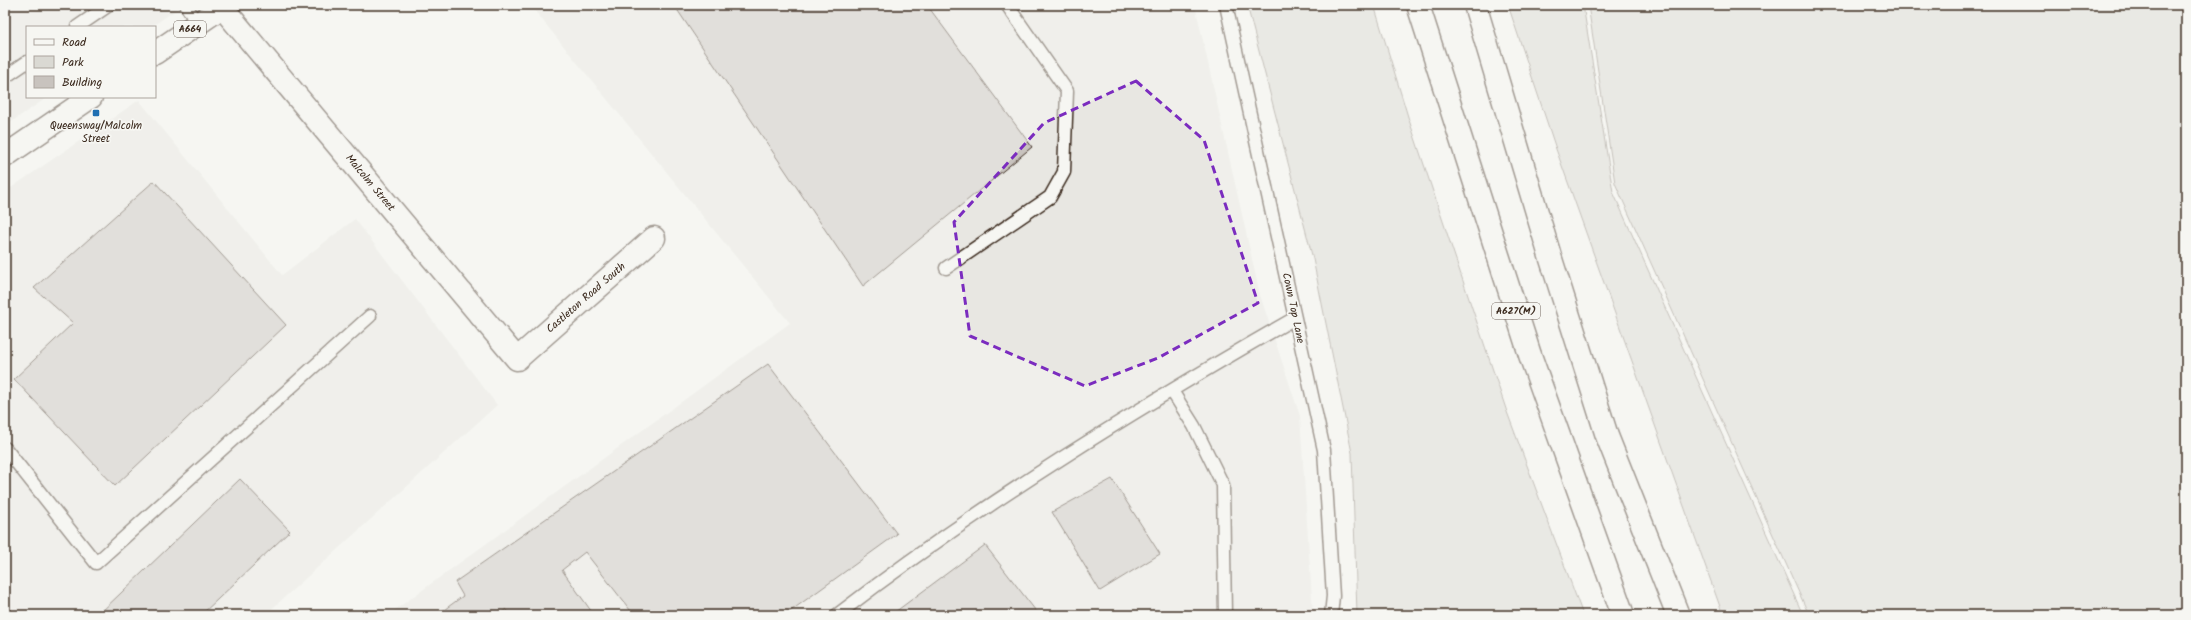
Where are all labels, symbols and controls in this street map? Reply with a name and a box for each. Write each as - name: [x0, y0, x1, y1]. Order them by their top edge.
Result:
- road number: A664: [174, 21, 206, 37]
- legend: [26, 26, 156, 98]
- text: Road: [62, 33, 87, 52]
- text: Park: [62, 53, 84, 72]
- text: Building: [62, 73, 102, 92]
- marker: Queensway/Malcolm Street: [91, 108, 101, 118]
- place label: Queensway/Malcolm Street: [50, 117, 142, 148]
- street label: Malcolm Street: [341, 150, 400, 216]
- street label: Castleton Road South: [542, 258, 630, 338]
- street label: Cown Top Lane: [1277, 271, 1309, 345]
- road number: A627(M): [1492, 303, 1540, 319]

